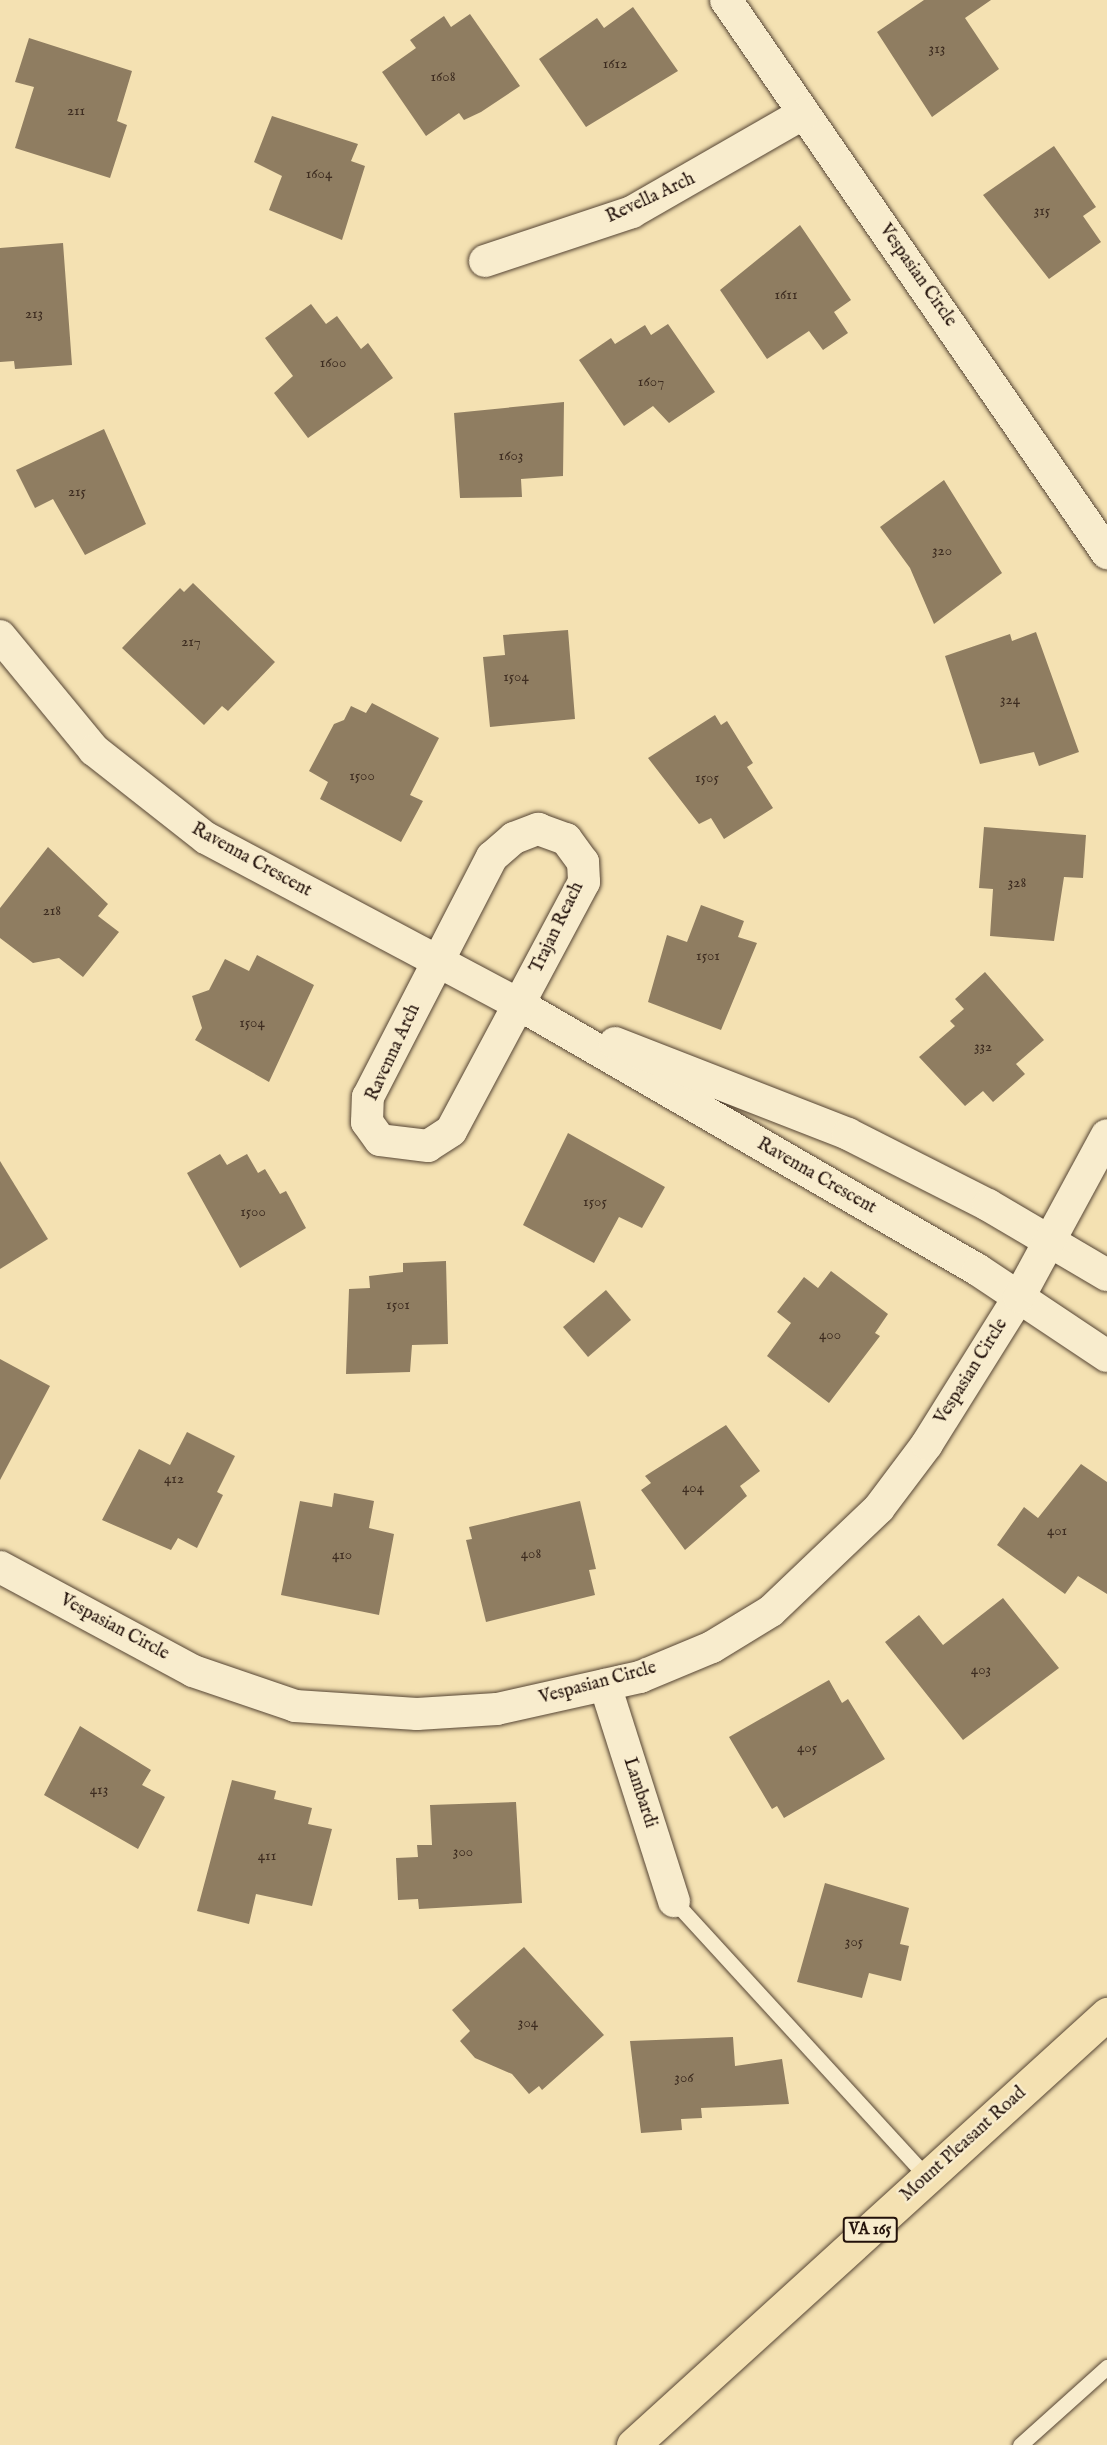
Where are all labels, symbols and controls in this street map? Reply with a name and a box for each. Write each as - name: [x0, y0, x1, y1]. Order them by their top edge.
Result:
- house number: 313: [929, 40, 945, 58]
- house number: 1612: [603, 55, 627, 73]
- house number: 1608: [430, 68, 456, 86]
- house number: 211: [67, 102, 85, 120]
- house number: 1604: [306, 165, 332, 183]
- street label: Revella Arch: [603, 169, 699, 229]
- house number: 315: [1034, 202, 1050, 220]
- street label: Vespasian Circle: [874, 220, 960, 332]
- house number: 1611: [774, 286, 798, 304]
- house number: 213: [25, 305, 43, 323]
- house number: 1600: [320, 354, 346, 372]
- house number: 1607: [638, 373, 664, 391]
- house number: 1603: [499, 447, 523, 465]
- house number: 215: [68, 483, 86, 501]
- house number: 320: [932, 542, 952, 560]
- house number: 217: [181, 633, 201, 651]
- house number: 1504: [503, 668, 529, 686]
- house number: 324: [1000, 691, 1020, 709]
- house number: 1500: [349, 767, 375, 785]
- house number: 1505: [695, 769, 719, 787]
- street label: Ravenna Crescent: [187, 819, 315, 903]
- house number: 328: [1008, 874, 1026, 892]
- street label: Trajan Reach: [527, 879, 589, 977]
- house number: 218: [43, 902, 61, 920]
- house number: 1501: [696, 947, 720, 965]
- street label: Ravenna Arch: [362, 1001, 426, 1105]
- house number: 1504: [239, 1014, 265, 1032]
- house number: 332: [974, 1038, 992, 1056]
- street label: Ravenna Crescent: [753, 1134, 879, 1220]
- house number: 1505: [583, 1193, 607, 1211]
- house number: 1500: [240, 1203, 266, 1221]
- house number: 1501: [386, 1296, 410, 1314]
- street label: Vespasian Circle: [931, 1315, 1013, 1429]
- house number: 400: [819, 1326, 841, 1344]
- house number: 412: [164, 1470, 184, 1488]
- house number: 404: [682, 1479, 704, 1497]
- house number: 401: [1047, 1522, 1067, 1540]
- house number: 408: [521, 1545, 541, 1563]
- house number: 410: [332, 1546, 352, 1564]
- street label: Vespasian Circle: [56, 1590, 172, 1666]
- street label: Vespasian Circle: [537, 1658, 659, 1710]
- house number: 403: [971, 1661, 991, 1679]
- house number: 405: [797, 1739, 817, 1757]
- street label: Lambardi: [617, 1755, 661, 1831]
- house number: 413: [90, 1781, 108, 1799]
- house number: 300: [453, 1843, 473, 1861]
- house number: 411: [258, 1847, 276, 1865]
- house number: 305: [845, 1933, 863, 1951]
- house number: 304: [518, 2014, 538, 2032]
- house number: 306: [674, 2069, 694, 2087]
- street label: Mount Pleasant Road: [897, 2083, 1031, 2207]
- road number: VA 165: [842, 2217, 898, 2243]

